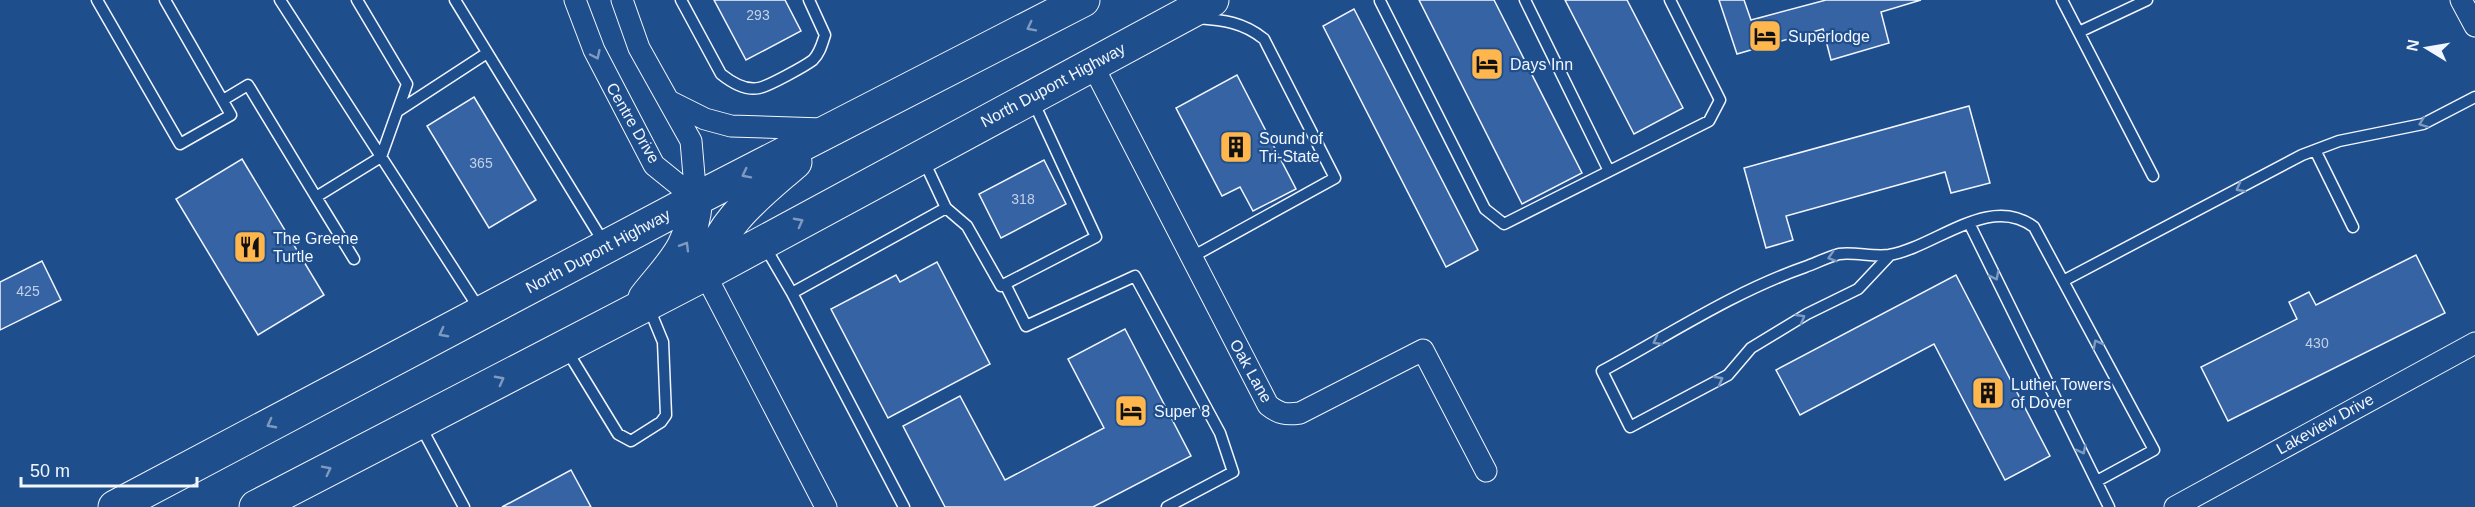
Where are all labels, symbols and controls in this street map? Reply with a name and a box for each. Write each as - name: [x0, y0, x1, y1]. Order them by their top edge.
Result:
- house number: 293: [746, 7, 770, 23]
- hotel icon: Superlodge: [1747, 18, 1783, 54]
- north arrow: [2397, 18, 2457, 78]
- one-way arrow: [1027, 20, 1038, 32]
- place label: Superlodge: [1788, 28, 1870, 45]
- text: N: [2403, 38, 2422, 53]
- street label: North Dupont Highway: [978, 40, 1128, 130]
- hotel icon: Days Inn: [1469, 46, 1505, 82]
- one-way arrow: [589, 48, 601, 59]
- place label: Days Inn: [1510, 56, 1573, 73]
- street label: Centre Drive: [603, 80, 663, 166]
- one-way arrow: [2418, 116, 2429, 128]
- building icon: Sound of Tri-State: [1218, 129, 1254, 165]
- place label: Sound of Tri-State: [1259, 130, 1324, 165]
- house number: 365: [469, 155, 493, 171]
- one-way arrow: [741, 166, 752, 178]
- one-way arrow: [2236, 181, 2247, 192]
- house number: 318: [1011, 191, 1035, 207]
- street label: North Dupont Highway: [523, 206, 673, 296]
- one-way arrow: [793, 218, 803, 229]
- restaurant icon: The Greene Turtle: [232, 229, 268, 265]
- place label: The Greene Turtle: [273, 230, 358, 265]
- one-way arrow: [677, 242, 689, 252]
- one-way arrow: [1827, 250, 1838, 263]
- one-way arrow: [1987, 269, 1999, 280]
- house number: 425: [16, 283, 40, 299]
- one-way arrow: [1795, 313, 1805, 325]
- one-way arrow: [439, 326, 449, 337]
- one-way arrow: [1653, 334, 1663, 345]
- house number: 430: [2305, 335, 2329, 351]
- street label: Oak Lane: [1227, 337, 1275, 406]
- one-way arrow: [2093, 340, 2104, 350]
- building icon: Luther Towers of Dover: [1970, 375, 2006, 411]
- one-way arrow: [493, 376, 504, 387]
- one-way arrow: [1713, 376, 1723, 387]
- place label: Luther Towers of Dover: [2011, 376, 2111, 411]
- street label: Lakeview Drive: [2273, 390, 2377, 458]
- hotel icon: Super 8: [1113, 393, 1149, 429]
- place label: Super 8: [1154, 403, 1210, 420]
- one-way arrow: [266, 417, 277, 428]
- one-way arrow: [2075, 444, 2086, 455]
- scale bar: [21, 450, 196, 488]
- text: 50 m: [30, 461, 70, 481]
- one-way arrow: [320, 466, 331, 477]

